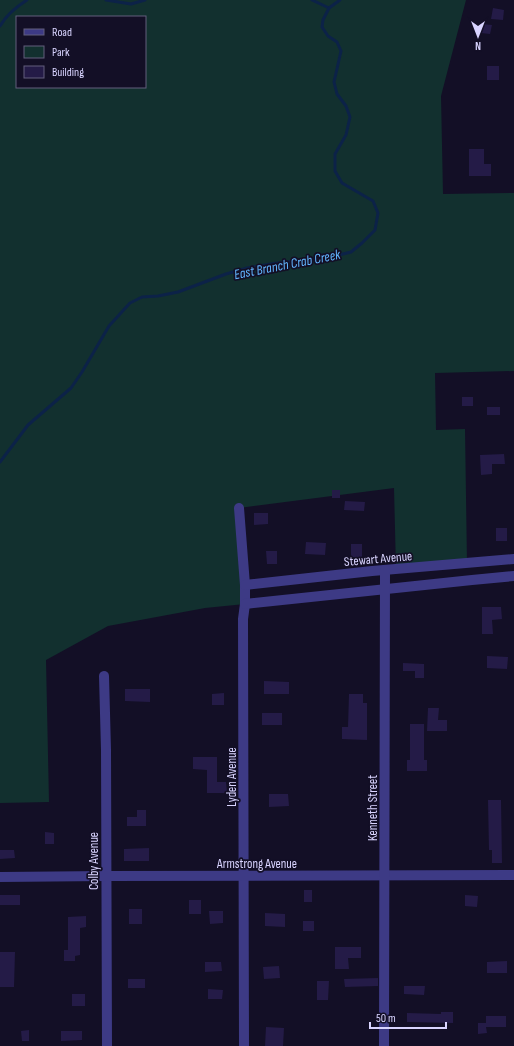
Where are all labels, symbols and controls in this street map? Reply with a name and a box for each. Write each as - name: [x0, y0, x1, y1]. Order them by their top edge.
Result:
- legend: [16, 16, 146, 88]
- north arrow: [458, 16, 498, 56]
- text: Road: [52, 25, 72, 40]
- text: N: [475, 39, 481, 52]
- text: Park: [52, 45, 70, 60]
- text: Building: [52, 65, 84, 80]
- water label: East Branch Crab Creek: [233, 246, 342, 283]
- street label: Stewart Avenue: [343, 548, 413, 570]
- street label: Lyden Avenue: [224, 747, 240, 807]
- street label: Kenneth Street: [365, 775, 381, 841]
- street label: Colby Avenue: [86, 832, 102, 890]
- street label: Armstrong Avenue: [216, 856, 297, 872]
- scale bar: [370, 1004, 446, 1030]
- text: 50 m: [376, 1011, 396, 1026]

